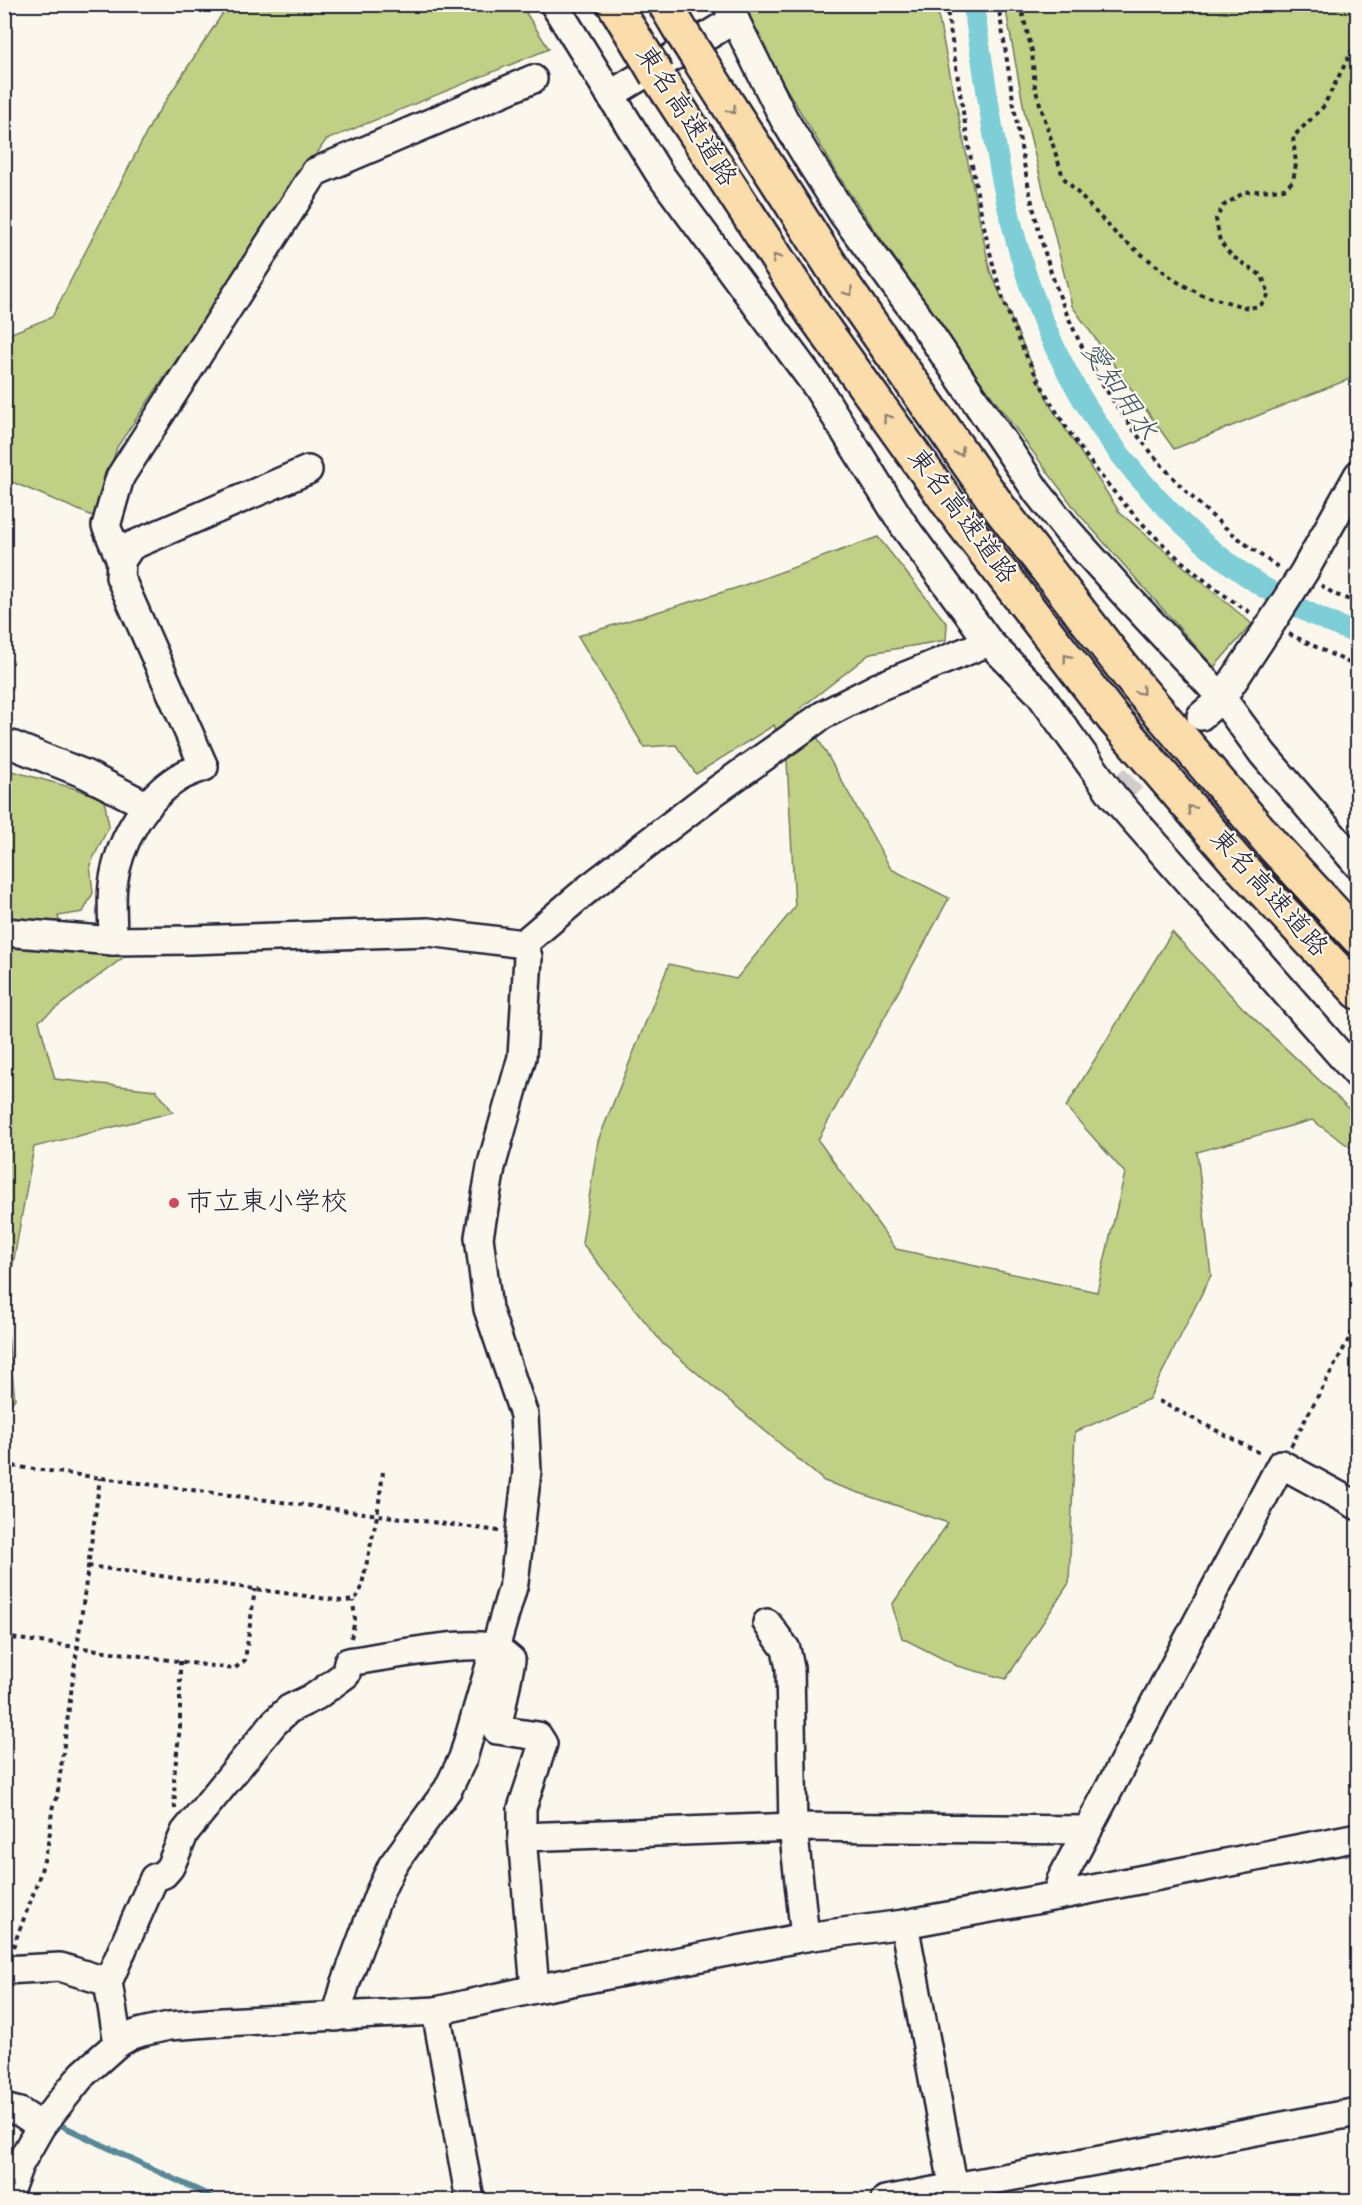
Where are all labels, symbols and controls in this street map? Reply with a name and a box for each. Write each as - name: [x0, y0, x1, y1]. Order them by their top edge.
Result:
- street label: 東名高速道路: [625, 38, 745, 196]
- one-way arrow: [725, 104, 736, 115]
- one-way arrow: [772, 254, 784, 264]
- one-way arrow: [842, 286, 853, 297]
- water label: 愛知用水: [1070, 334, 1166, 450]
- one-way arrow: [884, 413, 895, 424]
- street label: 東名高速道路: [897, 441, 1025, 593]
- one-way arrow: [953, 445, 964, 456]
- one-way arrow: [1063, 654, 1074, 665]
- one-way arrow: [1134, 684, 1145, 695]
- one-way arrow: [1187, 805, 1198, 815]
- street label: 東名高速道路: [1199, 821, 1337, 967]
- place label: 市立東小学校: [186, 1184, 348, 1223]
- marker: 市立東小学校: [167, 1196, 181, 1210]

